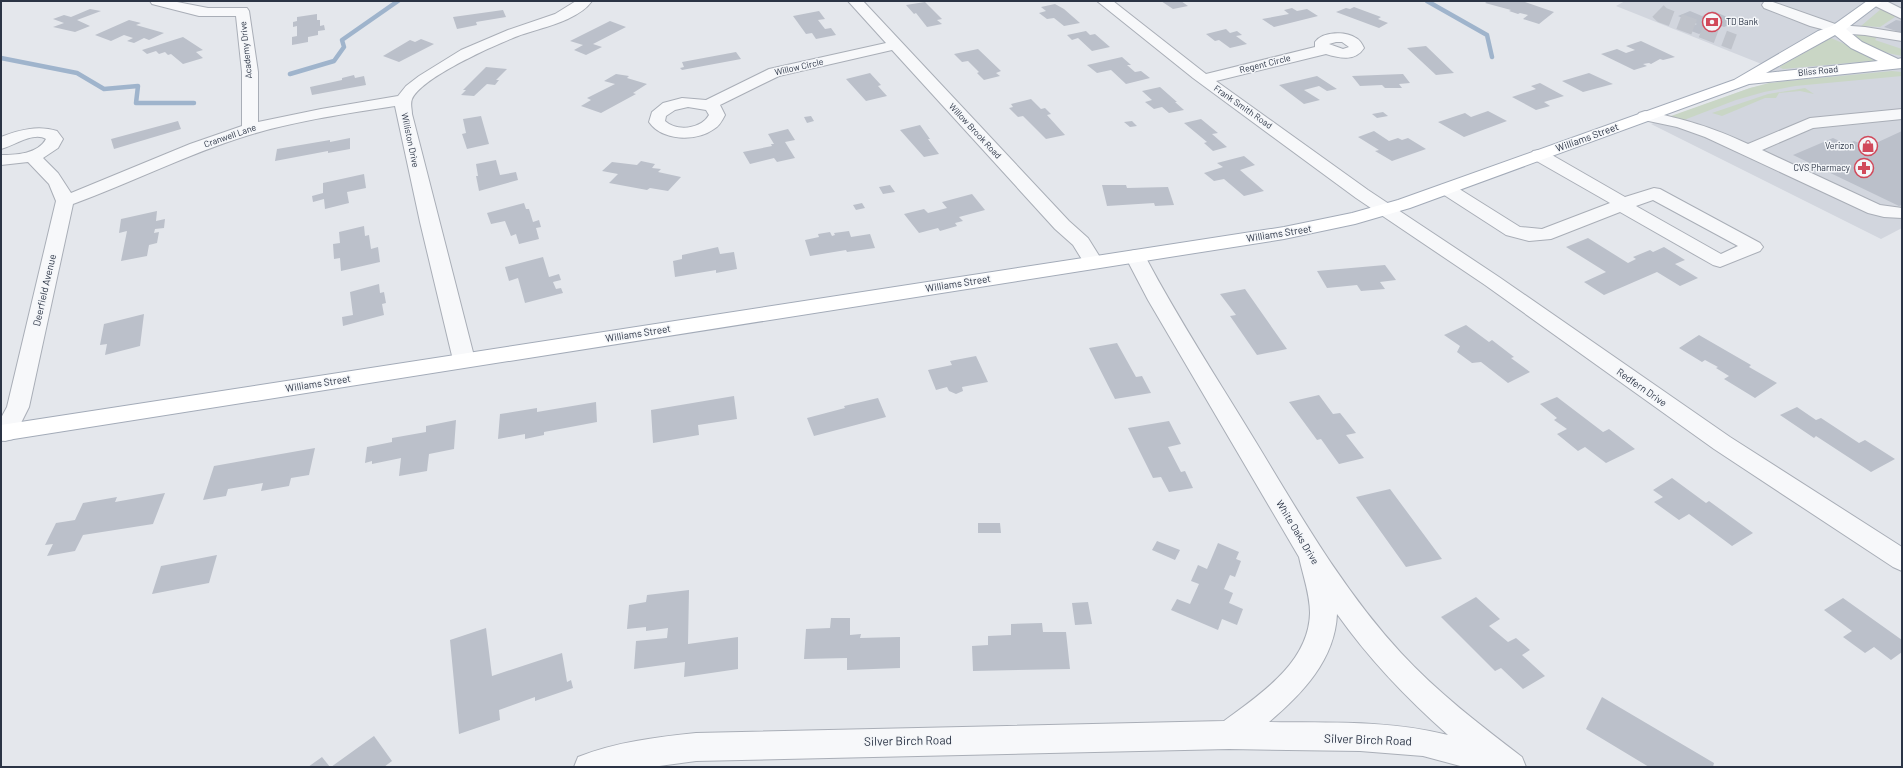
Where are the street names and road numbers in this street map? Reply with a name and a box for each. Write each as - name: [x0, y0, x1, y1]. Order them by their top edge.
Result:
- street label: Academy Drive: [237, 21, 254, 79]
- street label: Regent Circle: [1238, 52, 1292, 75]
- street label: Willow Circle: [773, 55, 825, 77]
- street label: Bliss Road: [1797, 63, 1839, 78]
- street label: Frank Smith Road: [1212, 82, 1275, 131]
- street label: Willow Brook Road: [947, 100, 1004, 161]
- street label: Williston Drive: [399, 112, 422, 168]
- street label: Williams Street: [1554, 120, 1620, 154]
- street label: Cranwell Lane: [202, 121, 258, 150]
- street label: Williams Street: [1245, 222, 1313, 244]
- street label: Deerfield Avenue: [30, 253, 58, 327]
- street label: Williams Street: [924, 272, 992, 294]
- street label: Williams Street: [604, 322, 672, 344]
- street label: Redfern Drive: [1615, 365, 1669, 409]
- street label: Williams Street: [284, 372, 352, 394]
- street label: White Oaks Drive: [1274, 498, 1322, 566]
- street label: Silver Birch Road: [1324, 730, 1412, 748]
- street label: Silver Birch Road: [864, 732, 952, 748]

